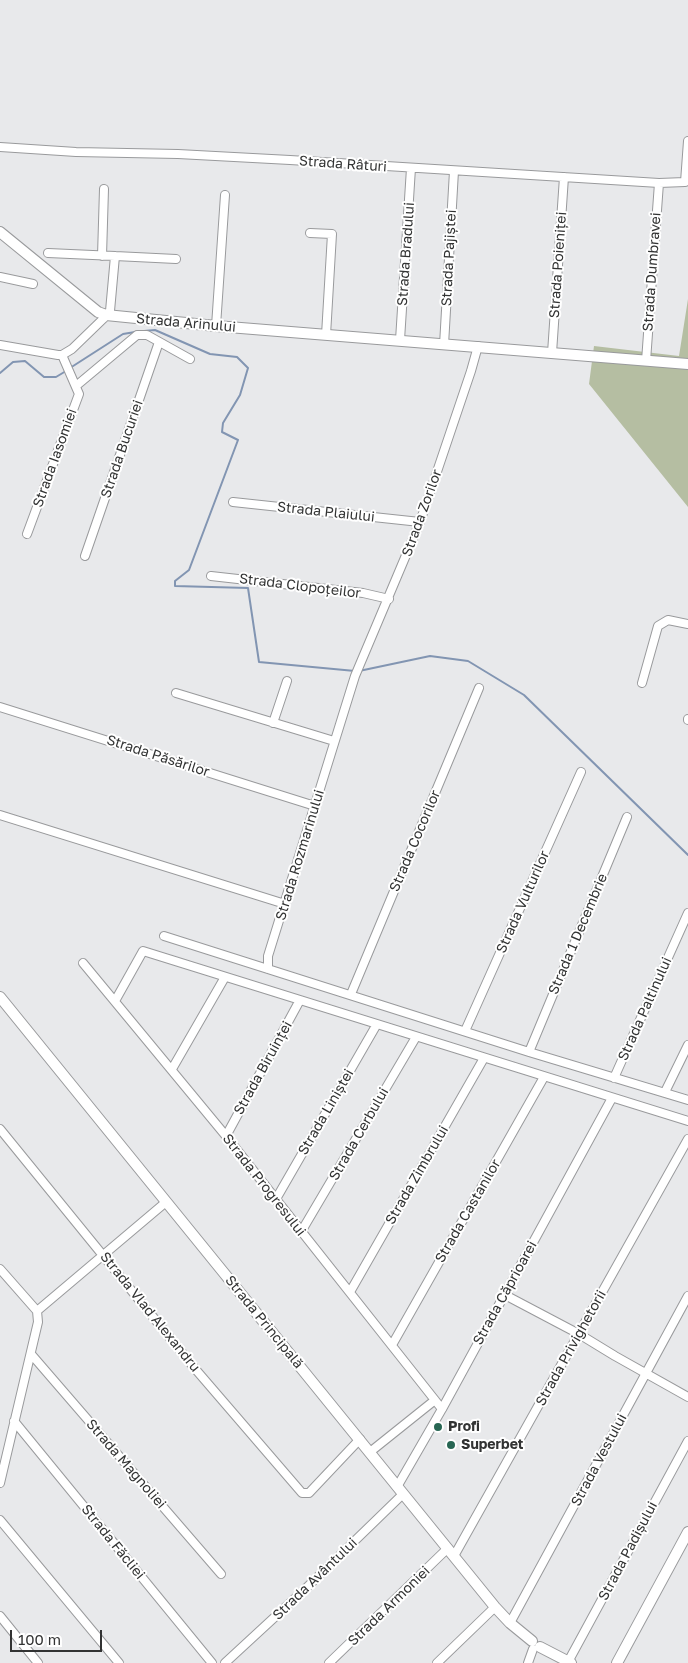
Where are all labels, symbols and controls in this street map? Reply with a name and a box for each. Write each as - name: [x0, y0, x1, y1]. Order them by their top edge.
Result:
- street label: Strada Râturi: [299, 153, 387, 175]
- street label: Strada Bradului: [394, 202, 418, 306]
- street label: Strada Pajiștei: [438, 209, 460, 307]
- street label: Strada Poieniței: [546, 211, 570, 319]
- street label: Strada Dumbravei: [639, 212, 665, 332]
- street label: Strada Arinului: [136, 310, 236, 336]
- street label: Strada Bucuriei: [97, 398, 147, 500]
- street label: Strada Iasomiei: [29, 406, 81, 510]
- street label: Strada Zorilor: [398, 467, 446, 559]
- street label: Strada Plaiului: [276, 499, 376, 525]
- street label: Strada Clopoțeilor: [238, 570, 362, 602]
- street label: Strada Păsărilor: [104, 731, 212, 781]
- street label: Strada Rozmarinului: [272, 788, 328, 922]
- street label: Strada Cocorilor: [386, 788, 444, 894]
- street label: Strada Vulturilor: [493, 848, 553, 956]
- street label: Strada 1 Decembrie: [545, 871, 611, 997]
- street label: Strada Paltinului: [615, 955, 675, 1063]
- street label: Strada Biruinței: [230, 1018, 296, 1118]
- street label: Strada Liniștei: [295, 1066, 357, 1158]
- street label: Strada Cerbului: [326, 1085, 392, 1183]
- street label: Strada Zimbrului: [382, 1123, 452, 1227]
- street label: Strada Progresului: [219, 1131, 309, 1239]
- street label: Strada Castanilor: [432, 1156, 504, 1266]
- street label: Strada Căprioarei: [469, 1238, 541, 1348]
- street label: Strada Vlad Alexandru: [96, 1249, 204, 1375]
- street label: Strada Principală: [221, 1272, 307, 1372]
- street label: Strada Privighetorii: [532, 1287, 610, 1409]
- street label: Strada Vestului: [568, 1411, 630, 1509]
- street label: Strada Magnoliei: [83, 1416, 169, 1512]
- place label: Profi: [448, 1419, 480, 1435]
- marker: Profi: [432, 1421, 444, 1433]
- place label: Superbet: [461, 1437, 523, 1453]
- marker: Superbet: [445, 1439, 457, 1451]
- street label: Strada Padișului: [595, 1499, 661, 1603]
- street label: Strada Făcliei: [78, 1501, 148, 1583]
- street label: Strada Avântului: [269, 1534, 361, 1624]
- street label: Strada Armoniei: [345, 1563, 433, 1649]
- scale bar: [12, 1620, 105, 1652]
- text: 100 m: [18, 1630, 61, 1648]

